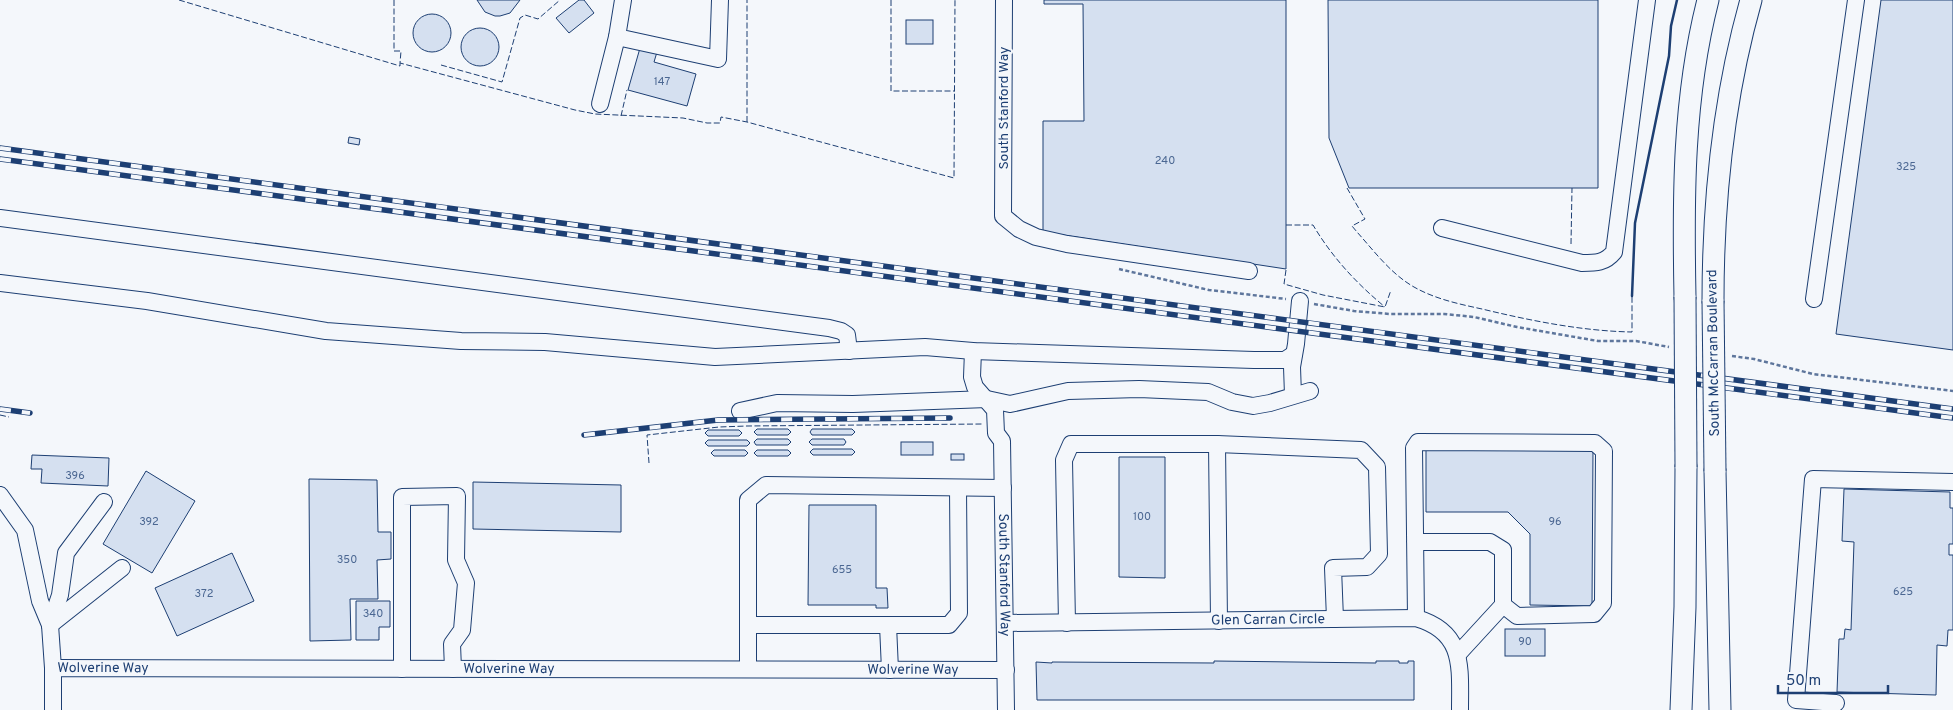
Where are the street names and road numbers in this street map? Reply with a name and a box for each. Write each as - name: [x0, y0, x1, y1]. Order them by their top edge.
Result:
- street label: South Stanford Way: [996, 46, 1013, 170]
- street label: South McCarran Boulevard: [1704, 269, 1724, 437]
- street label: South Stanford Way: [995, 513, 1013, 637]
- street label: Glen Carran Circle: [1211, 611, 1325, 629]
- street label: Wolverine Way: [57, 660, 149, 677]
- street label: Wolverine Way: [463, 660, 555, 678]
- street label: Wolverine Way: [867, 661, 959, 678]

